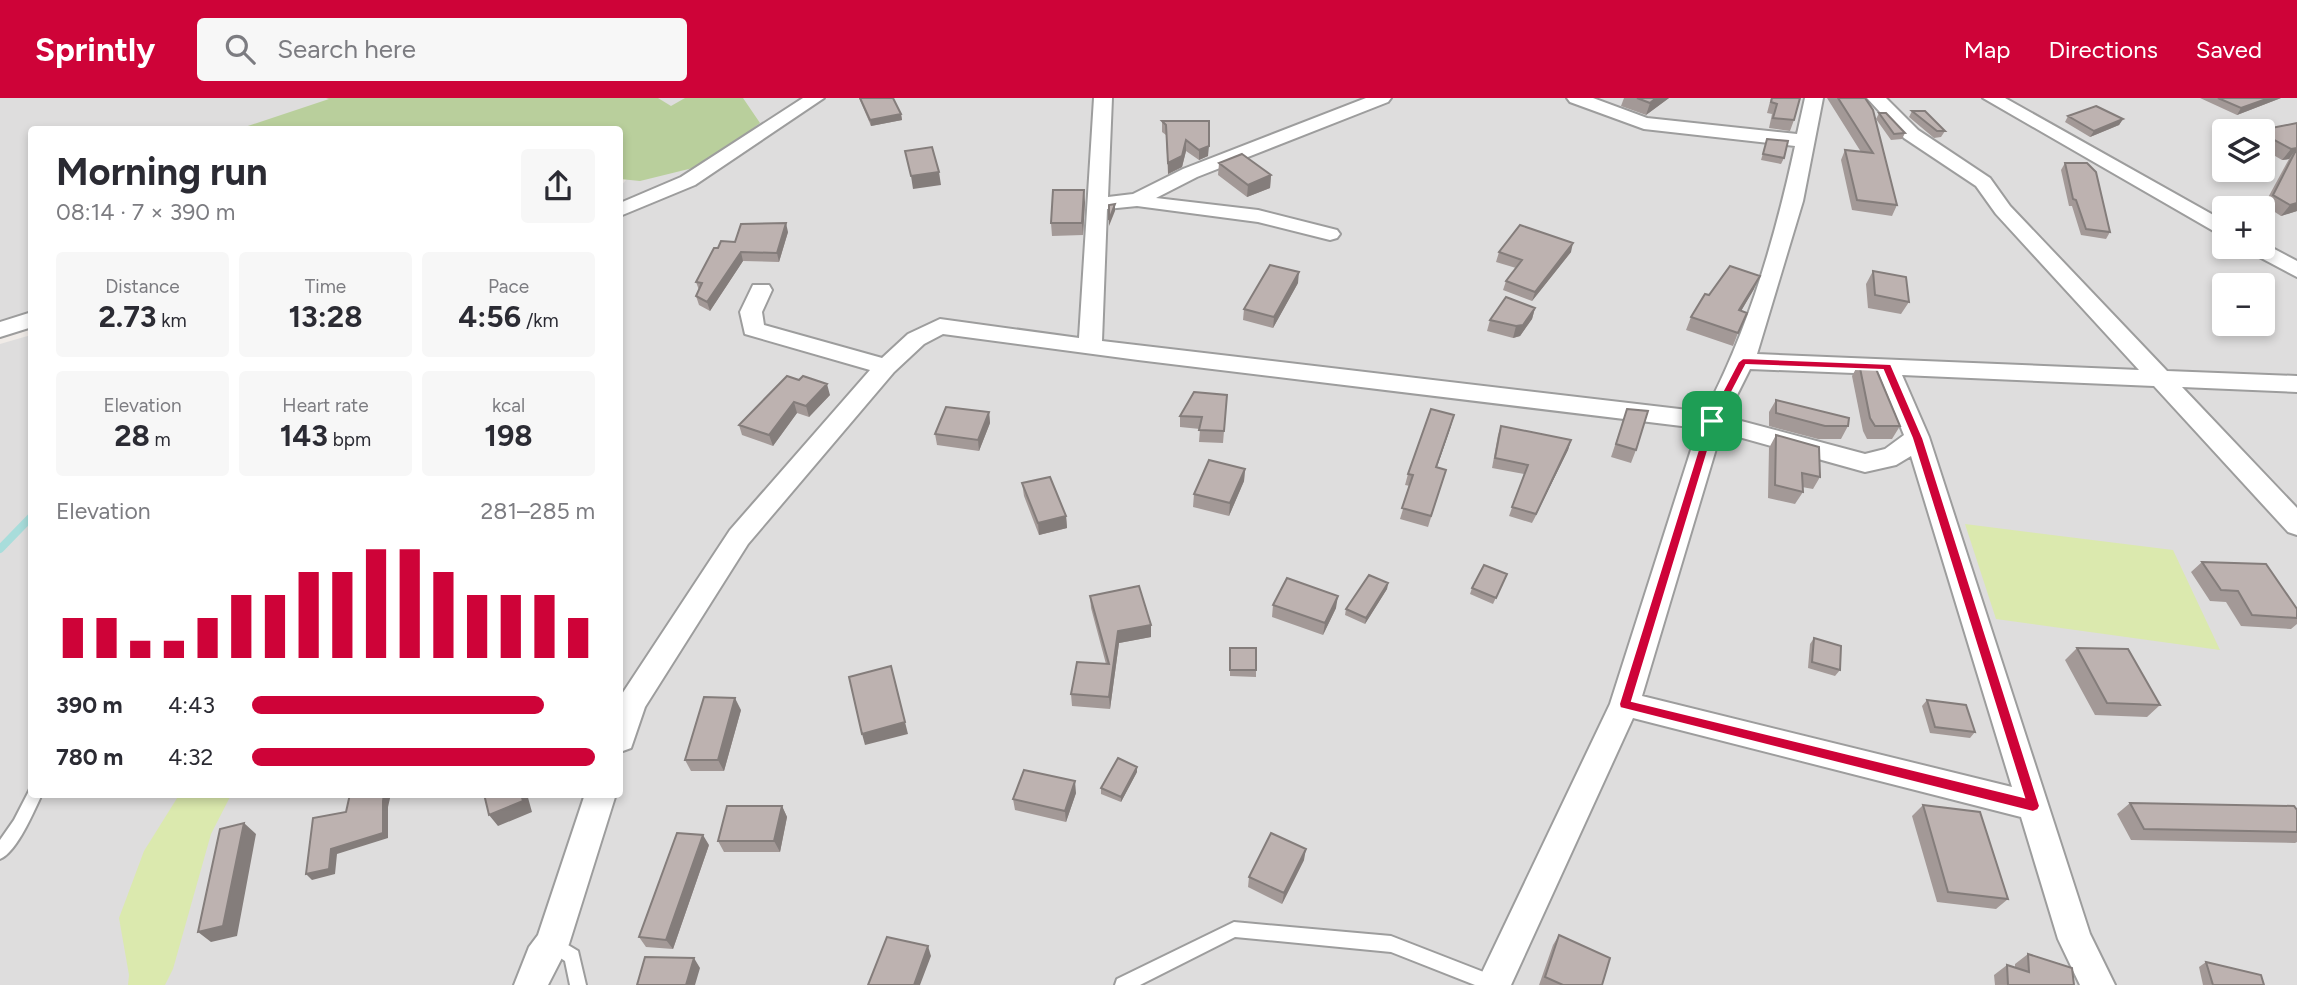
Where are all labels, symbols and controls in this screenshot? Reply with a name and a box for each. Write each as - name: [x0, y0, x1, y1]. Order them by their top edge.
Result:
- search box: [197, 18, 687, 81]
- text: Sprintly: [35, 30, 155, 69]
- icon: search: [221, 30, 259, 68]
- text: Search here: [277, 33, 416, 65]
- text: Map: [1964, 35, 2010, 64]
- text: Directions: [2048, 35, 2158, 64]
- text: Saved: [2196, 35, 2262, 64]
- map controls: [2212, 119, 2275, 336]
- button: layers: [2212, 119, 2275, 182]
- text: Morning run: [56, 149, 268, 195]
- button: share: [521, 149, 595, 223]
- button: +: [2212, 196, 2275, 259]
- text: 08:14 · 7 × 390 m: [56, 198, 235, 226]
- button: −: [2212, 273, 2275, 336]
- text: Distance: [105, 275, 180, 298]
- text: Time: [305, 275, 346, 298]
- text: Pace: [488, 275, 529, 298]
- text: 2.73: [98, 298, 157, 335]
- text: 13:28: [288, 298, 363, 335]
- text: 4:56: [458, 298, 521, 335]
- text: km: [157, 309, 187, 332]
- text: /km: [521, 309, 559, 332]
- pin: [1682, 391, 1742, 451]
- text: Elevation: [103, 394, 182, 417]
- text: Heart rate: [282, 394, 369, 417]
- text: kcal: [492, 394, 525, 417]
- icon: arrive: [1693, 402, 1731, 440]
- text: 28: [114, 417, 150, 454]
- text: 143: [280, 417, 328, 454]
- text: 198: [484, 417, 533, 454]
- text: m: [150, 428, 171, 451]
- text: bpm: [328, 428, 371, 451]
- text: Elevation: [56, 497, 151, 525]
- text: 281–285 m: [480, 497, 595, 525]
- text: 390 m: [56, 691, 123, 719]
- text: 4:43: [168, 691, 215, 719]
- text: 780 m: [56, 743, 123, 771]
- text: 4:32: [168, 743, 213, 771]

